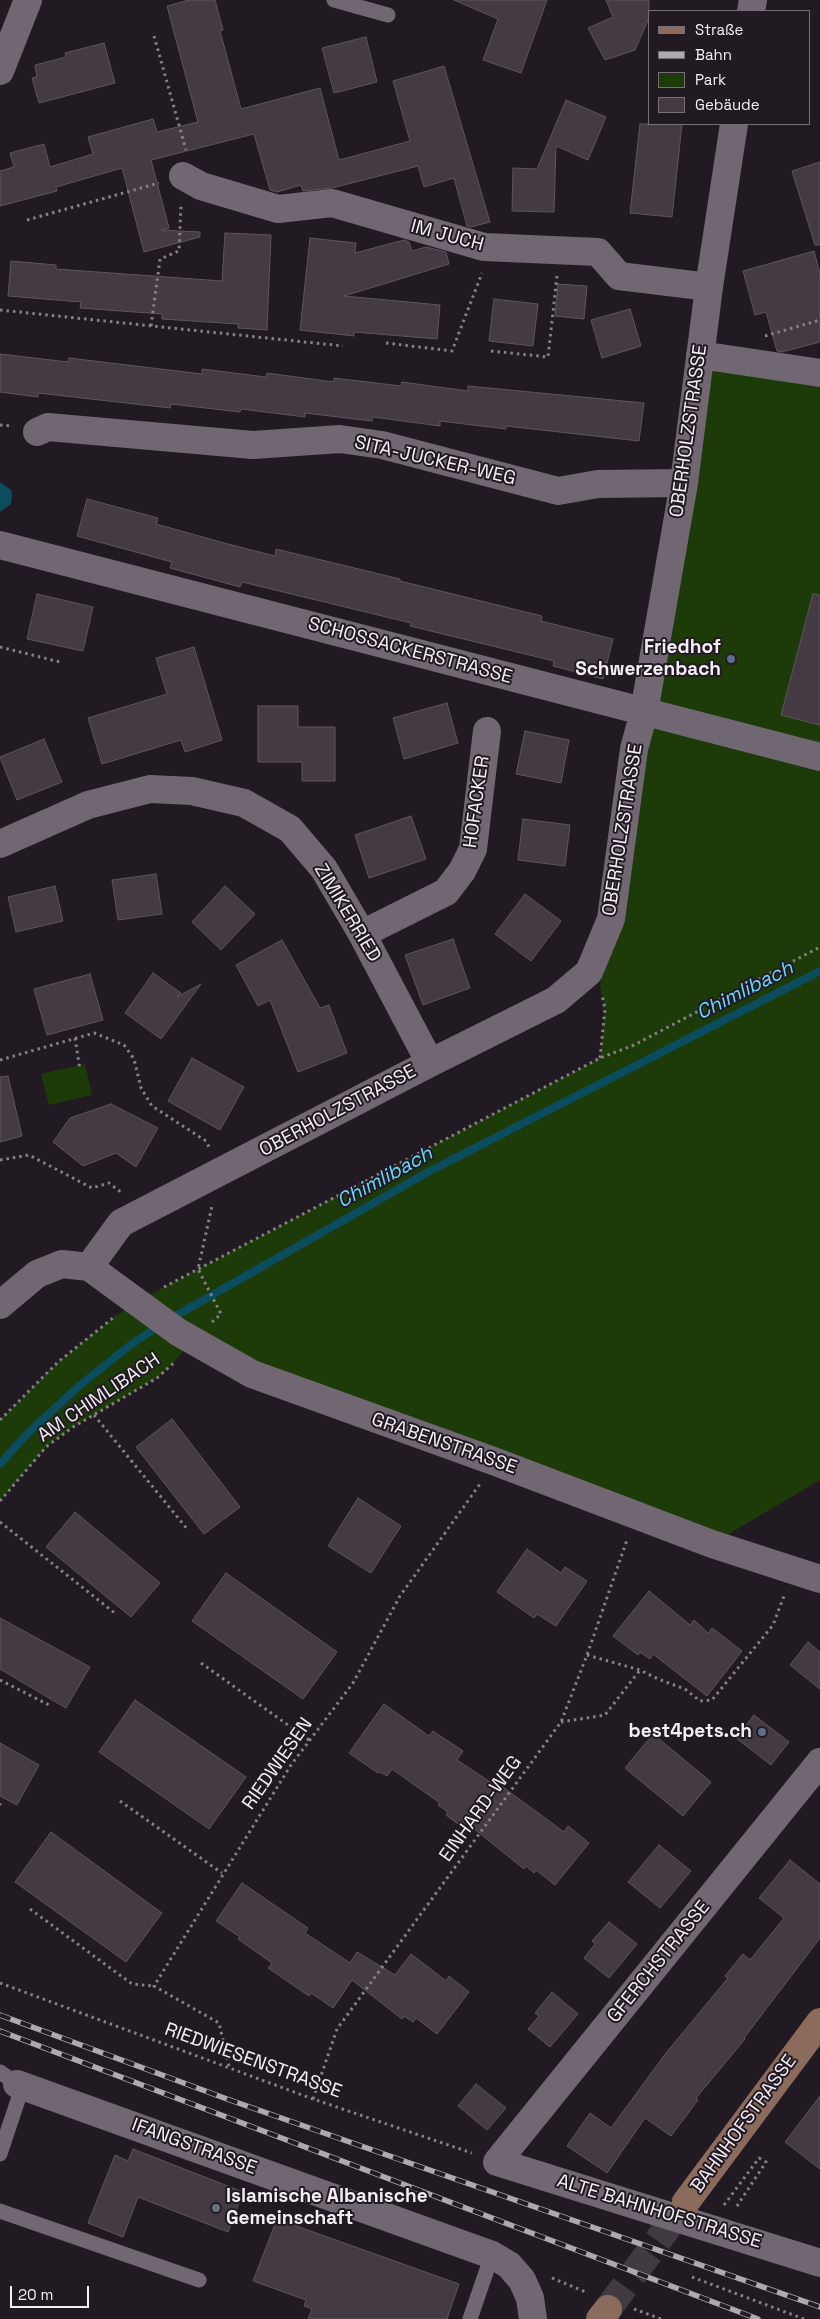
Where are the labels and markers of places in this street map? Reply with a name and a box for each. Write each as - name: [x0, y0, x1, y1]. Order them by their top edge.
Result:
- place label: Friedhof Schwerzenbach: [575, 637, 721, 681]
- marker: Friedhof Schwerzenbach: [725, 653, 737, 665]
- place label: best4pets.ch: [629, 1721, 752, 1743]
- marker: best4pets.ch: [756, 1726, 768, 1738]
- place label: Islamische Albanische Gemeinschaft: [226, 2186, 428, 2230]
- marker: Islamische Albanische Gemeinschaft: [210, 2202, 222, 2214]

